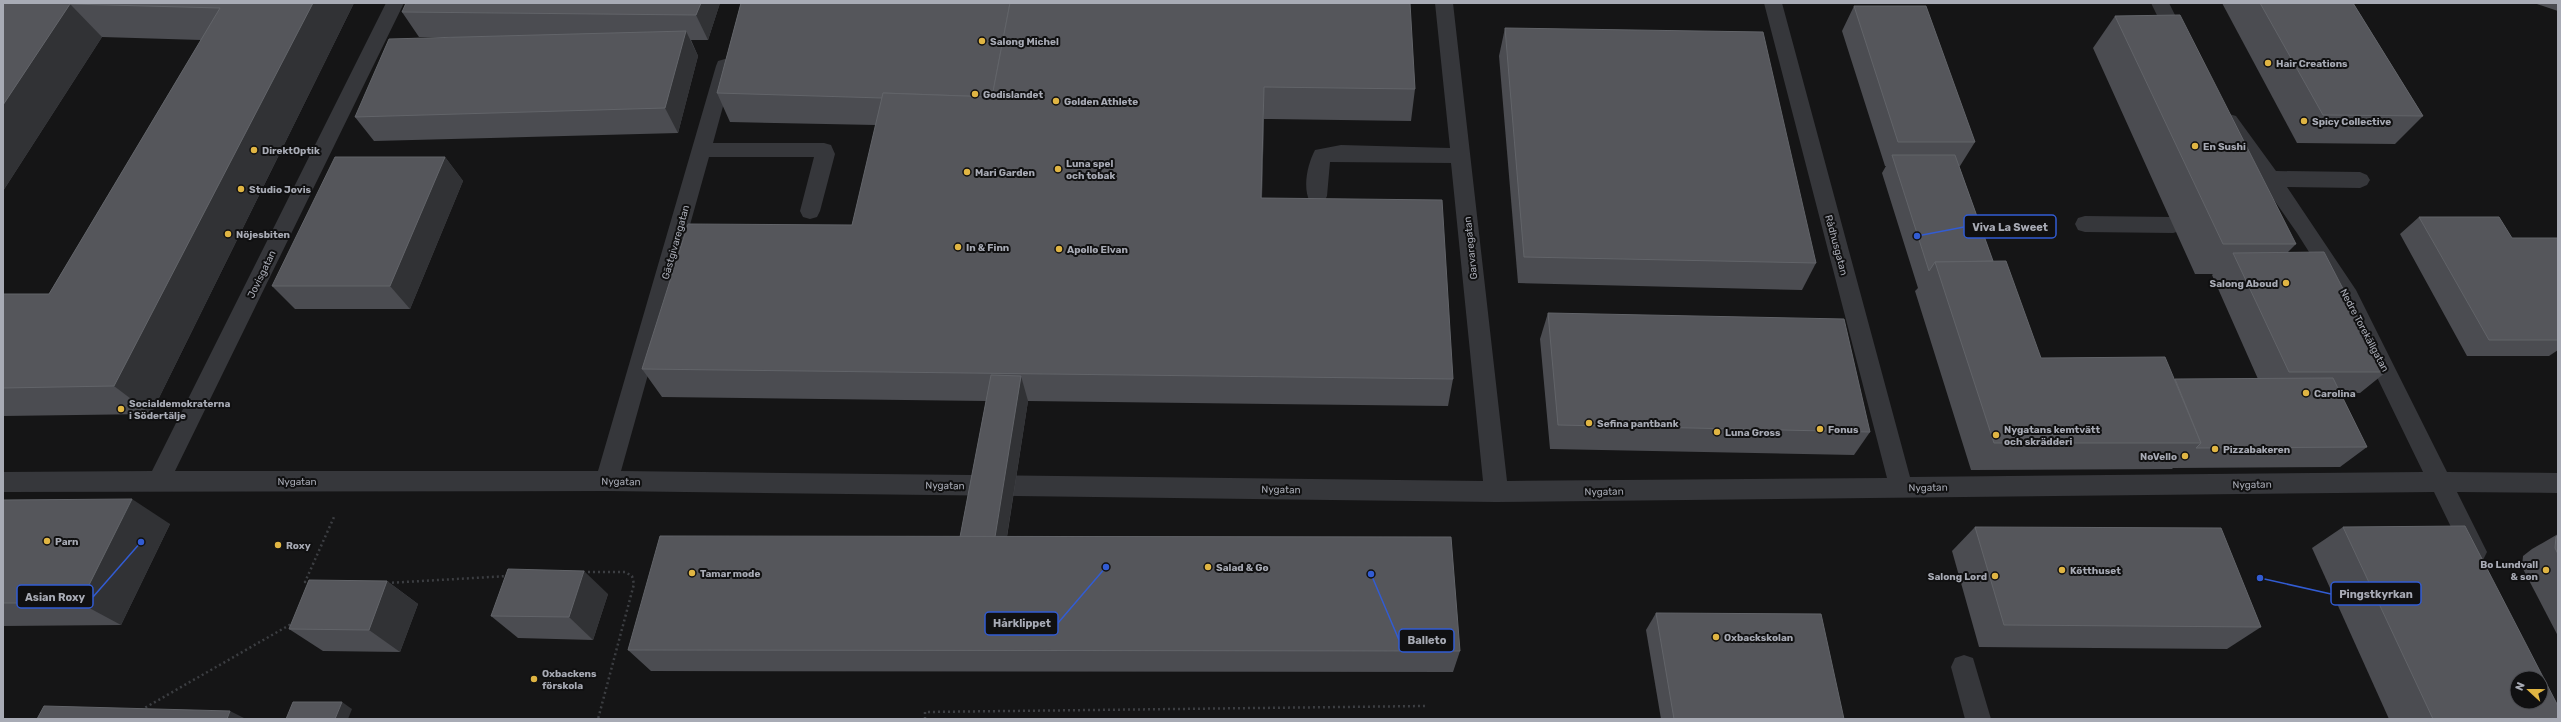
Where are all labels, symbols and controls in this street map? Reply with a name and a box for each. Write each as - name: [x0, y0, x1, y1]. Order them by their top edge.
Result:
- marker: Salong Michel: [977, 36, 987, 46]
- place label: Salong Michel: [990, 36, 1059, 48]
- marker: Hair Creations: [2263, 58, 2273, 68]
- place label: Hair Creations: [2276, 58, 2348, 70]
- marker: Godislandet: [970, 89, 980, 99]
- place label: Godislandet: [983, 89, 1043, 101]
- marker: Golden Athlete: [1051, 96, 1061, 106]
- place label: Golden Athlete: [1064, 96, 1138, 108]
- marker: Spicy Collective: [2299, 116, 2309, 126]
- place label: Spicy Collective: [2312, 116, 2391, 128]
- marker: En Sushi: [2190, 141, 2200, 151]
- place label: En Sushi: [2203, 141, 2246, 153]
- marker: DirektOptik: [249, 145, 259, 155]
- place label: DirektOptik: [262, 145, 320, 157]
- place label: Luna spel och tobak: [1066, 158, 1115, 182]
- marker: Luna spel och tobak: [1053, 164, 1063, 174]
- marker: Mari Garden: [962, 167, 972, 177]
- place label: Mari Garden: [975, 167, 1035, 179]
- marker: Studio Jovis: [236, 184, 246, 194]
- place label: Studio Jovis: [249, 184, 312, 196]
- street label: Gästgivaregatan: [660, 204, 692, 281]
- street label: Rådhusgatan: [1822, 214, 1850, 277]
- callout: Viva La Sweet: [1964, 215, 2056, 238]
- street label: Garvaregatan: [1462, 216, 1480, 280]
- text: Viva La Sweet: [1972, 221, 2048, 234]
- marker: Nöjesbiten: [223, 229, 233, 239]
- place label: Nöjesbiten: [236, 229, 290, 241]
- marker: In & Finn: [953, 242, 963, 252]
- place label: In & Finn: [966, 242, 1009, 254]
- marker: Apollo Elvan: [1054, 244, 1064, 254]
- place label: Apollo Elvan: [1067, 244, 1128, 256]
- street label: Jovisgatan: [245, 248, 279, 300]
- place label: Salong Aboud: [2210, 278, 2278, 290]
- marker: Salong Aboud: [2281, 278, 2291, 288]
- street label: Nedre Torekällgatan: [2337, 287, 2391, 374]
- marker: Carolina: [2301, 388, 2311, 398]
- place label: Carolina: [2314, 388, 2356, 400]
- place label: Socialdemokraterna i Södertälje: [129, 398, 231, 422]
- marker: Socialdemokraterna i Södertälje: [116, 404, 126, 414]
- marker: Sefina pantbank: [1584, 418, 1594, 428]
- place label: Sefina pantbank: [1597, 418, 1679, 430]
- marker: Fonus: [1815, 424, 1825, 434]
- place label: Fonus: [1828, 424, 1859, 436]
- place label: Nygatans kemtvätt och skrädderi: [2004, 424, 2100, 448]
- marker: Luna Gross: [1712, 427, 1722, 437]
- place label: Luna Gross: [1725, 427, 1781, 439]
- marker: Nygatans kemtvätt och skrädderi: [1991, 430, 2001, 440]
- marker: Pizzabakeren: [2210, 444, 2220, 454]
- place label: Pizzabakeren: [2223, 444, 2290, 456]
- place label: NoVello: [2140, 451, 2177, 463]
- marker: NoVello: [2180, 451, 2190, 461]
- street label: Nygatan: [277, 476, 317, 488]
- street label: Nygatan: [601, 476, 641, 488]
- street label: Nygatan: [2232, 479, 2272, 491]
- street label: Nygatan: [925, 480, 965, 492]
- street label: Nygatan: [1908, 482, 1948, 494]
- street label: Nygatan: [1261, 484, 1301, 496]
- street label: Nygatan: [1584, 486, 1624, 498]
- marker: Parn: [42, 536, 52, 546]
- place label: Parn: [55, 536, 79, 548]
- marker: Roxy: [273, 540, 283, 550]
- place label: Roxy: [286, 540, 311, 552]
- place label: Bo Lundvall & son: [2480, 559, 2538, 583]
- marker: Salad & Go: [1203, 562, 1213, 572]
- place label: Salad & Go: [1216, 562, 1269, 574]
- marker: Kötthuset: [2057, 565, 2067, 575]
- place label: Kötthuset: [2070, 565, 2121, 577]
- marker: Bo Lundvall & son: [2541, 565, 2551, 575]
- marker: Tamar mode: [687, 568, 697, 578]
- place label: Tamar mode: [700, 568, 760, 580]
- place label: Salong Lord: [1928, 571, 1987, 583]
- marker: Salong Lord: [1990, 571, 2000, 581]
- callout: Pingstkyrkan: [2331, 582, 2421, 605]
- callout: Asian Roxy: [17, 585, 93, 608]
- text: Pingstkyrkan: [2339, 588, 2413, 601]
- text: Asian Roxy: [25, 591, 85, 604]
- callout: Hårklippet: [985, 612, 1058, 635]
- text: Hårklippet: [993, 617, 1051, 630]
- callout: Balleto: [1399, 629, 1454, 652]
- marker: Oxbackskolan: [1711, 632, 1721, 642]
- place label: Oxbackskolan: [1724, 632, 1793, 644]
- text: Balleto: [1408, 634, 1447, 647]
- place label: Oxbackens förskola: [542, 668, 597, 692]
- north arrow: [2509, 670, 2549, 710]
- marker: Oxbackens förskola: [529, 674, 539, 684]
- text: N: [2513, 680, 2528, 693]

